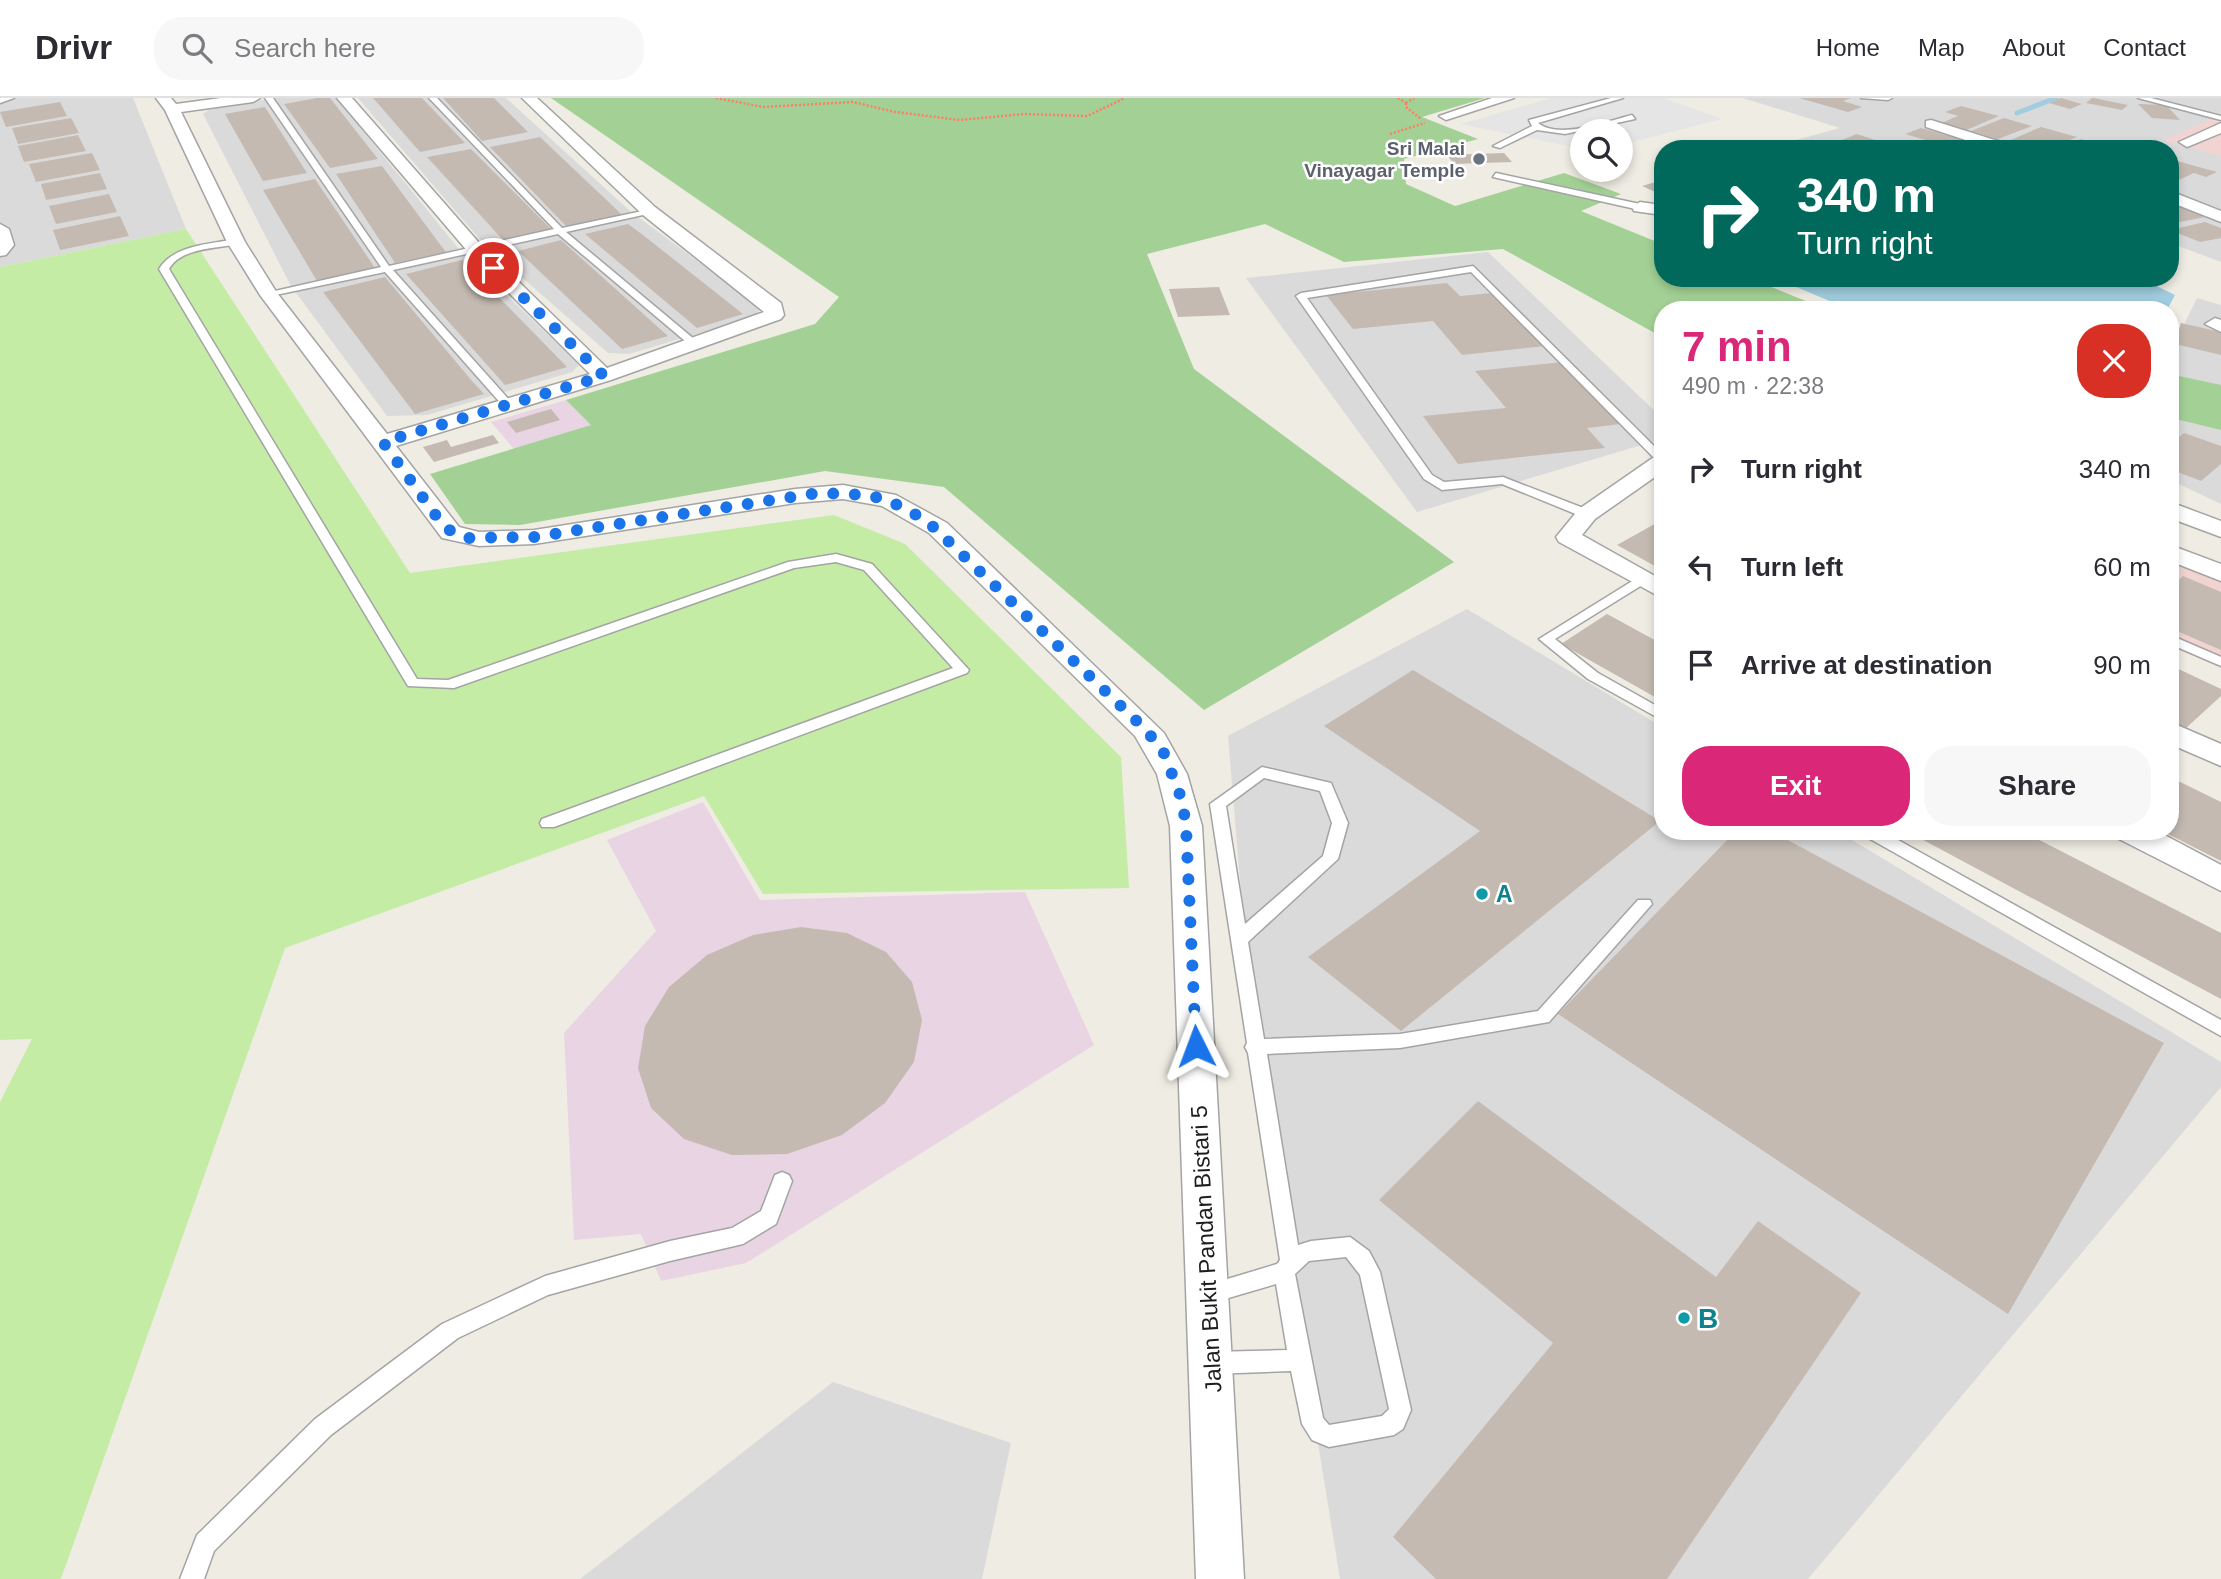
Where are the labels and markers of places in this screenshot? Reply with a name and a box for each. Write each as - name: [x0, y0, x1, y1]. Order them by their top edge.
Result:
- place label: Sri Malai Vinayagar Temple: [1304, 138, 1465, 181]
- marker: Sri Malai Vinayagar Temple: [1471, 151, 1487, 167]
- pin: [463, 238, 523, 298]
- place label: A: [1496, 881, 1513, 907]
- marker: A: [1474, 886, 1490, 902]
- place label: B: [1698, 1303, 1718, 1334]
- marker: B: [1676, 1310, 1692, 1326]

